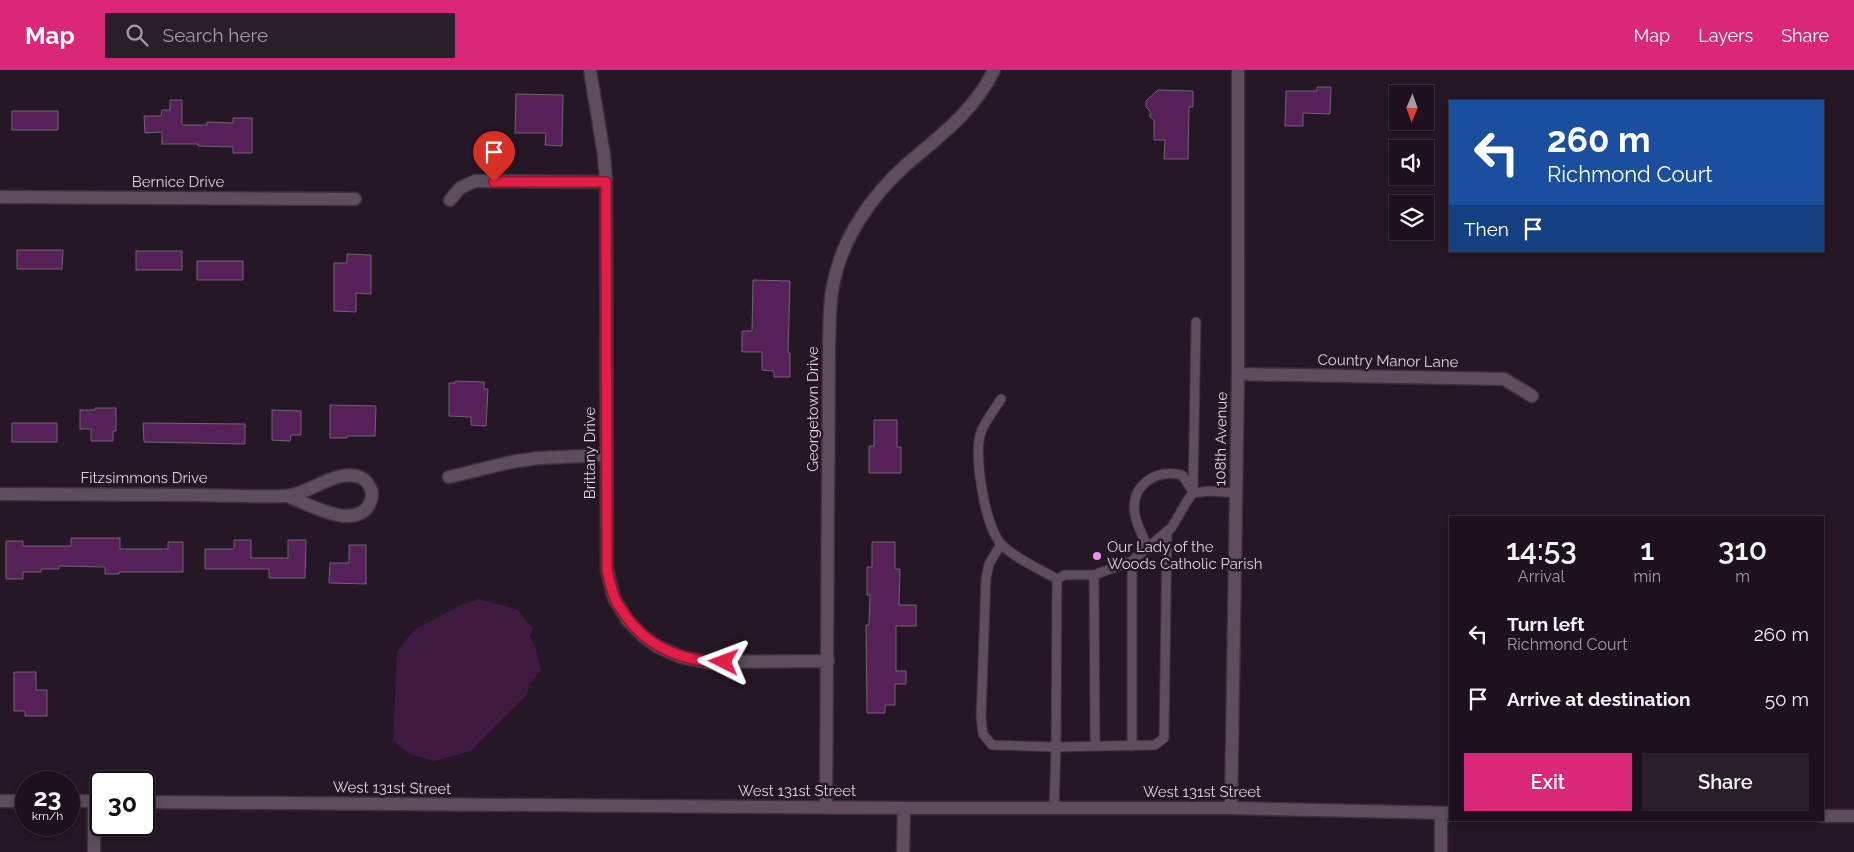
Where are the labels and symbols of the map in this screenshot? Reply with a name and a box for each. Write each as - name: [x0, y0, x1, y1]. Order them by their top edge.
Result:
- north arrow: [1389, 85, 1434, 130]
- pin: [473, 131, 515, 182]
- street label: Bernice Drive: [132, 173, 225, 191]
- street label: Georgetown Drive: [804, 346, 822, 472]
- street label: Country Manor Lane: [1317, 351, 1459, 371]
- street label: 108th Avenue: [1211, 392, 1231, 486]
- street label: Brittany Drive: [581, 406, 599, 499]
- street label: Fitzsimmons Drive: [80, 469, 208, 487]
- place label: Our Lady of the Woods Catholic Parish: [1107, 538, 1262, 573]
- marker: Our Lady of the Woods Catholic Parish: [1091, 550, 1103, 562]
- position arrow: [697, 635, 749, 687]
- speed limit sign: 30: [90, 771, 155, 836]
- street label: West 131st Street: [333, 778, 451, 798]
- street label: West 131st Street: [738, 782, 856, 800]
- street label: West 131st Street: [1143, 783, 1261, 801]

